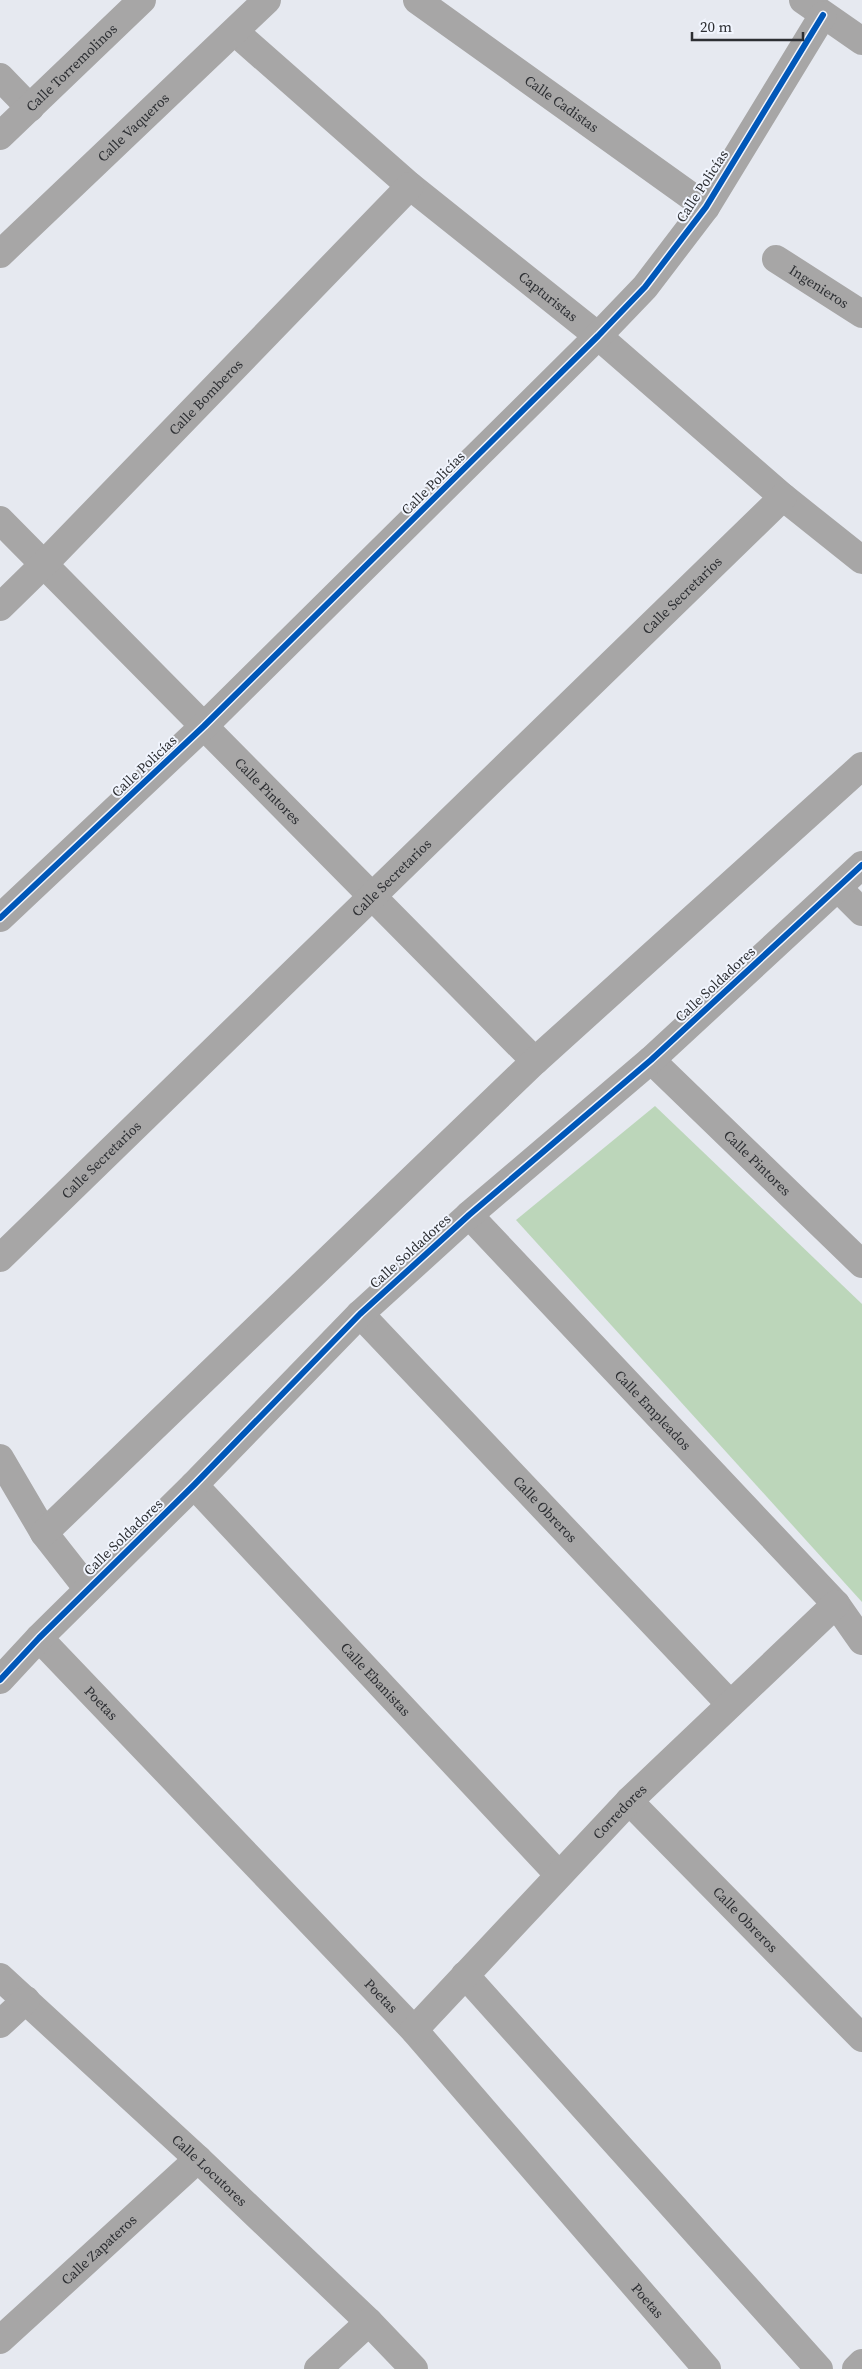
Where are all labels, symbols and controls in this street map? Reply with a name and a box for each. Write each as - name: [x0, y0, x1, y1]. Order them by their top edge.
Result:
- scale bar: [692, 10, 803, 42]
- text: 20 m: [700, 16, 732, 37]
- street label: Calle Torremolinos: [21, 19, 122, 116]
- street label: Calle Cadistas: [521, 70, 603, 137]
- street label: Calle Vaqueros: [93, 88, 174, 166]
- street label: Calle Policías: [671, 146, 733, 226]
- street label: Ingenieros: [785, 260, 853, 313]
- street label: Capturistas: [514, 267, 582, 326]
- street label: Calle Bomberos: [164, 355, 247, 439]
- street label: Calle Policías: [397, 447, 469, 519]
- street label: Calle Secretarios: [638, 552, 726, 639]
- street label: Calle Policías: [107, 730, 181, 802]
- street label: Calle Pintores: [230, 753, 306, 829]
- street label: Calle Secretarios: [347, 834, 436, 921]
- street label: Calle Soldadores: [670, 942, 760, 1026]
- street label: Calle Secretarios: [57, 1116, 146, 1203]
- street label: Calle Pintores: [719, 1125, 796, 1200]
- street label: Calle Soldadores: [365, 1209, 455, 1293]
- street label: Calle Empleados: [610, 1365, 696, 1455]
- street label: Calle Obreros: [509, 1471, 582, 1547]
- street label: Calle Soldadores: [79, 1494, 167, 1580]
- street label: Calle Ebanistas: [336, 1638, 415, 1721]
- street label: Poetas: [80, 1681, 122, 1725]
- street label: Corredores: [588, 1779, 651, 1844]
- street label: Calle Obreros: [708, 1882, 782, 1957]
- street label: Poetas: [360, 1974, 402, 2017]
- street label: Calle Locutores: [167, 2130, 252, 2211]
- street label: Calle Zapateros: [57, 2210, 141, 2289]
- street label: Poetas: [627, 2279, 669, 2322]

